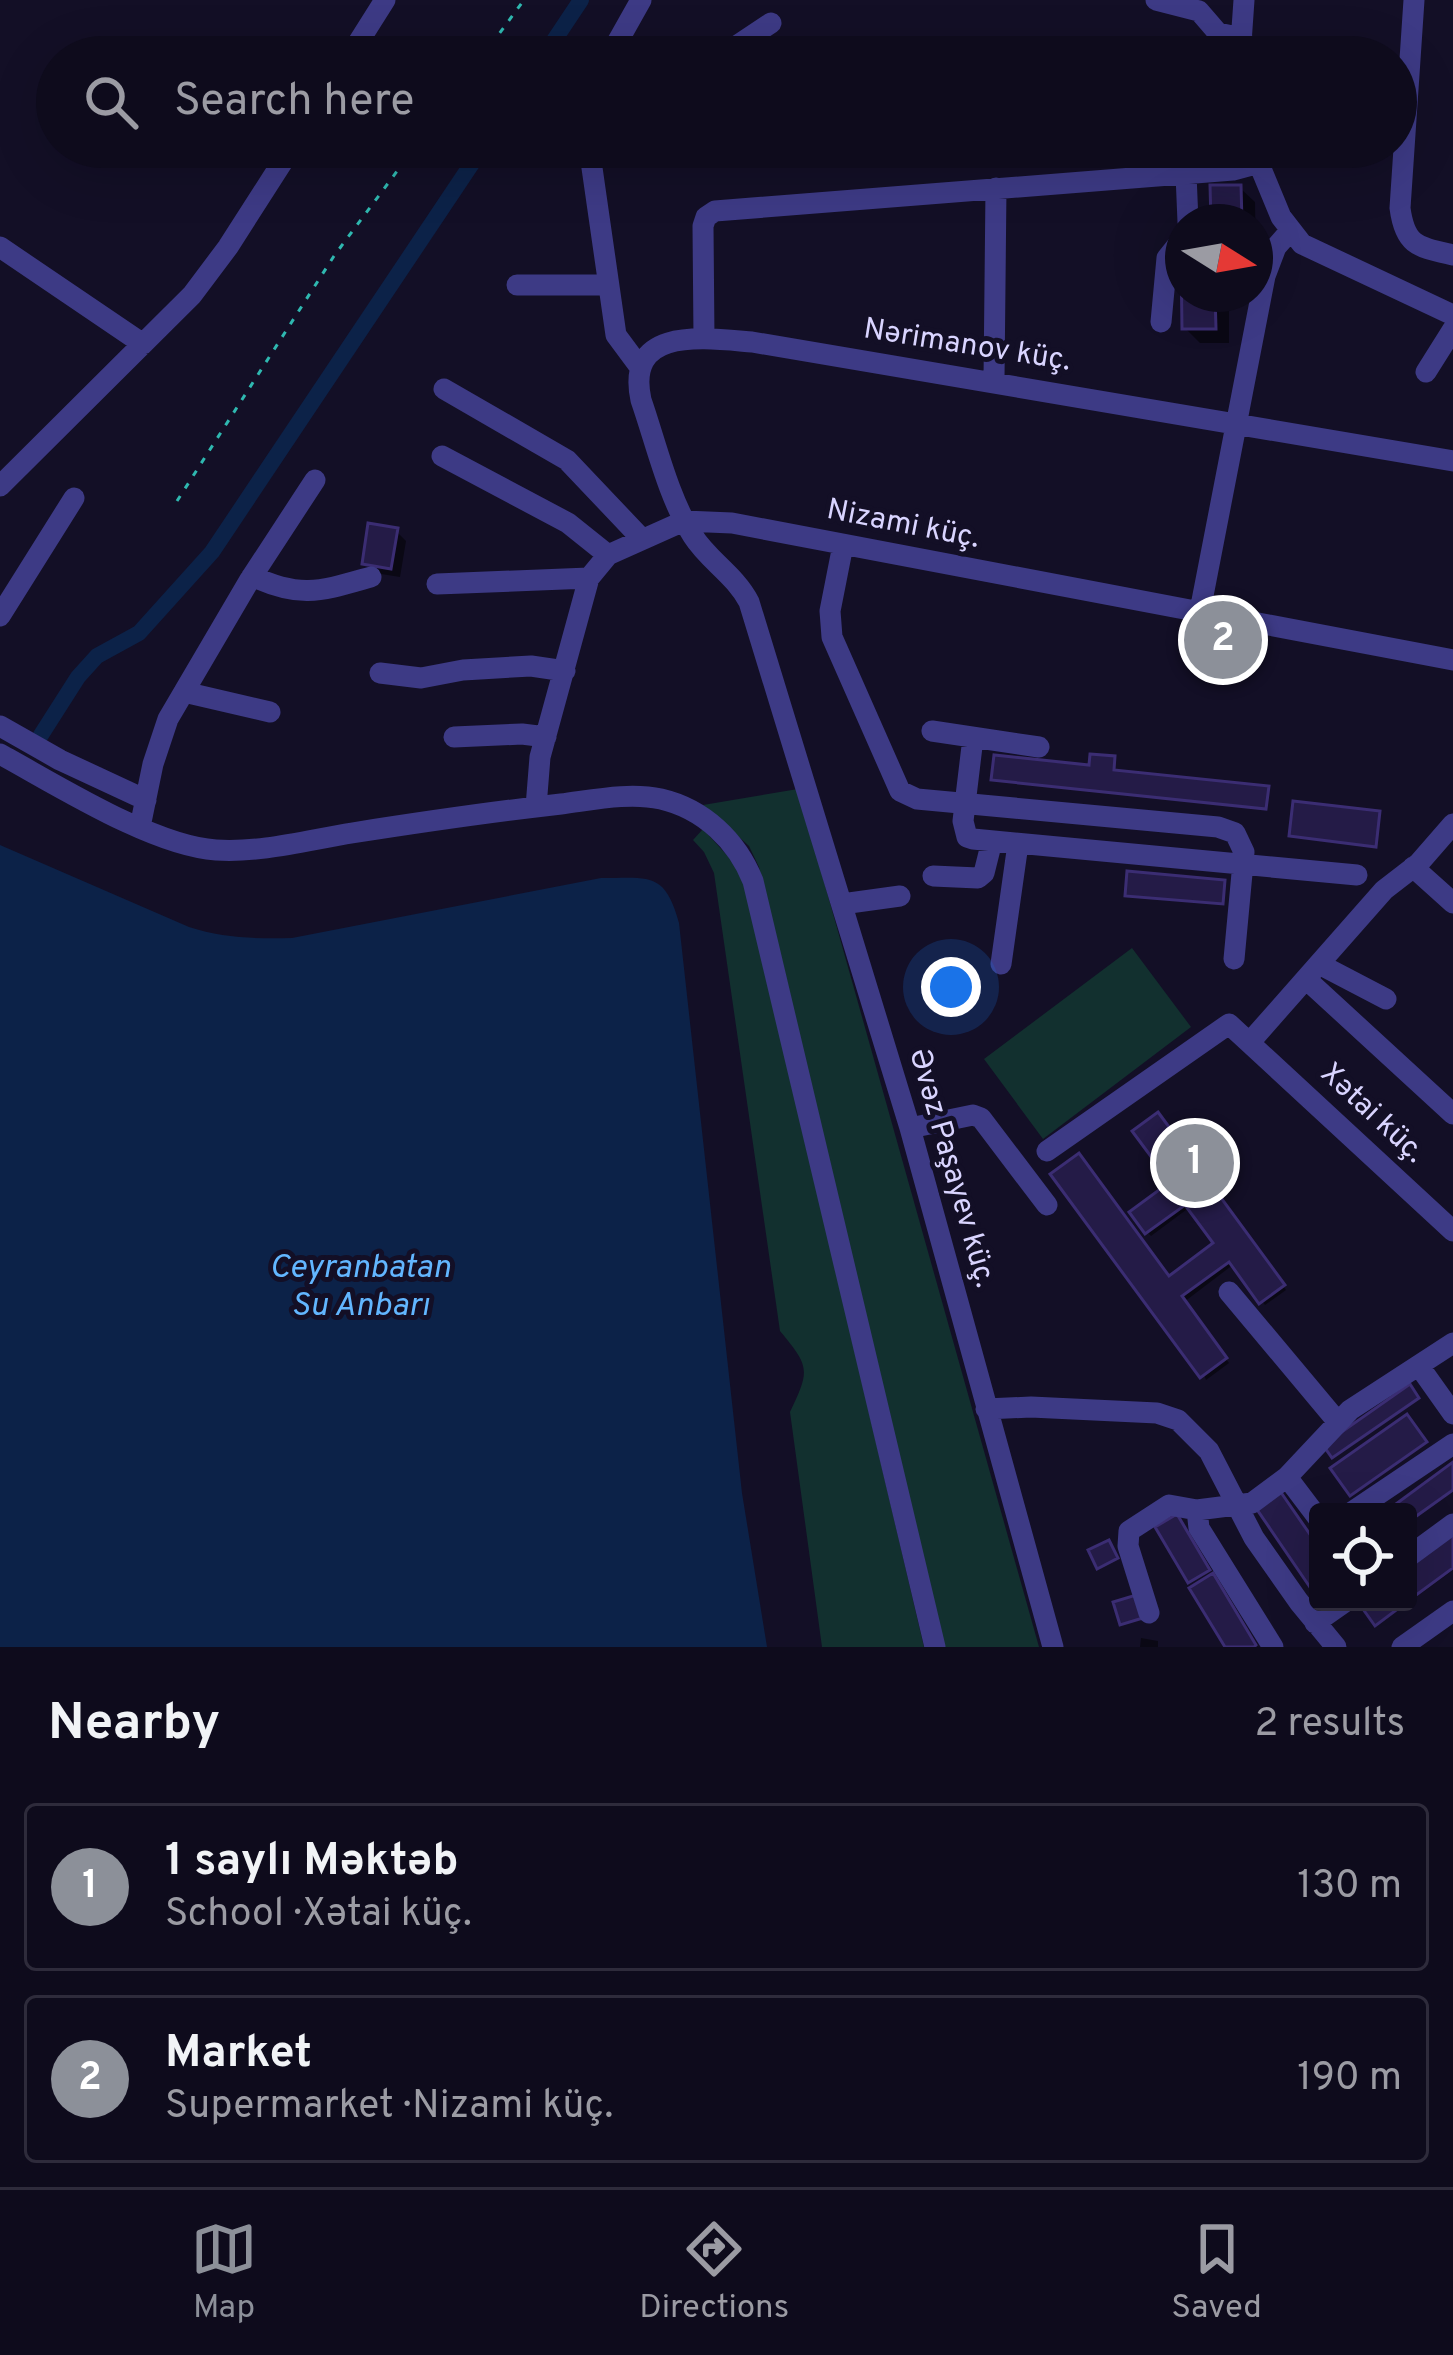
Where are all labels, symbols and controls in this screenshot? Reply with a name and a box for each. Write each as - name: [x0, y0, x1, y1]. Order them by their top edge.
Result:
- search box: [36, 36, 1417, 168]
- icon: search: [78, 69, 144, 135]
- text: Search here: [174, 74, 414, 131]
- north arrow: [1165, 204, 1273, 312]
- street label: Nərimanov küç.: [861, 311, 1073, 381]
- street label: Nizami küç.: [823, 492, 983, 558]
- pin: 2: [1184, 595, 1262, 685]
- your location: [921, 957, 981, 1017]
- street label: Əvəz Paşayev küç.: [899, 1044, 1003, 1292]
- street label: Xətai küç.: [1312, 1056, 1432, 1172]
- pin: 1: [1156, 1118, 1234, 1208]
- water label: Ceyranbatan Su Anbarı: [269, 1248, 451, 1328]
- map controls: [1309, 1503, 1417, 1611]
- button: locate: [1309, 1503, 1417, 1611]
- text: Nearby: [48, 1693, 220, 1758]
- text: 2 results: [1254, 1701, 1405, 1750]
- text: 1 saylı Məktəb: [165, 1834, 458, 1891]
- text: 1: [82, 1863, 98, 1912]
- text: 130 m: [1297, 1863, 1402, 1912]
- text: School · Xətai küç.: [165, 1891, 472, 1940]
- text: Market: [165, 2026, 312, 2083]
- text: 2: [78, 2055, 102, 2104]
- text: 190 m: [1297, 2055, 1402, 2104]
- text: Supermarket · Nizami küç.: [165, 2083, 613, 2132]
- tab: Map: [191, 2216, 257, 2330]
- tab: Directions: [639, 2216, 789, 2330]
- tab: Saved: [1171, 2216, 1262, 2330]

